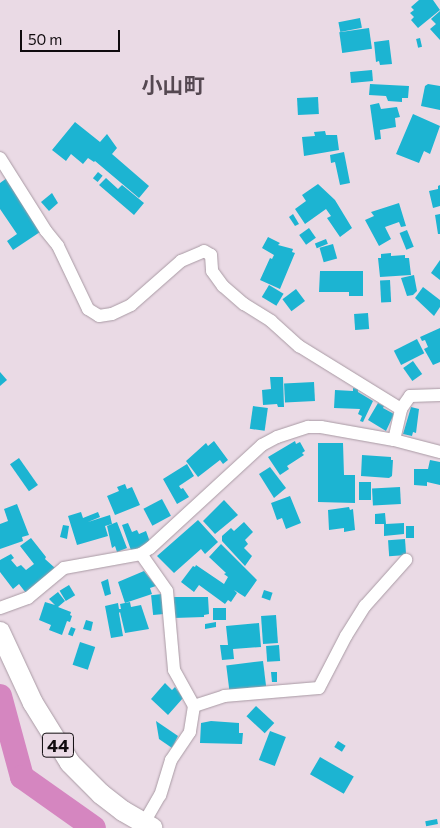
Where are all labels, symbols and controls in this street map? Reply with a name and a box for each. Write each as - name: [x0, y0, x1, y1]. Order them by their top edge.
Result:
- scale bar: [22, 20, 122, 52]
- text: 50 m: [28, 30, 62, 48]
- district label: 小山町: [142, 72, 204, 98]
- road number: 44: [42, 730, 74, 760]

